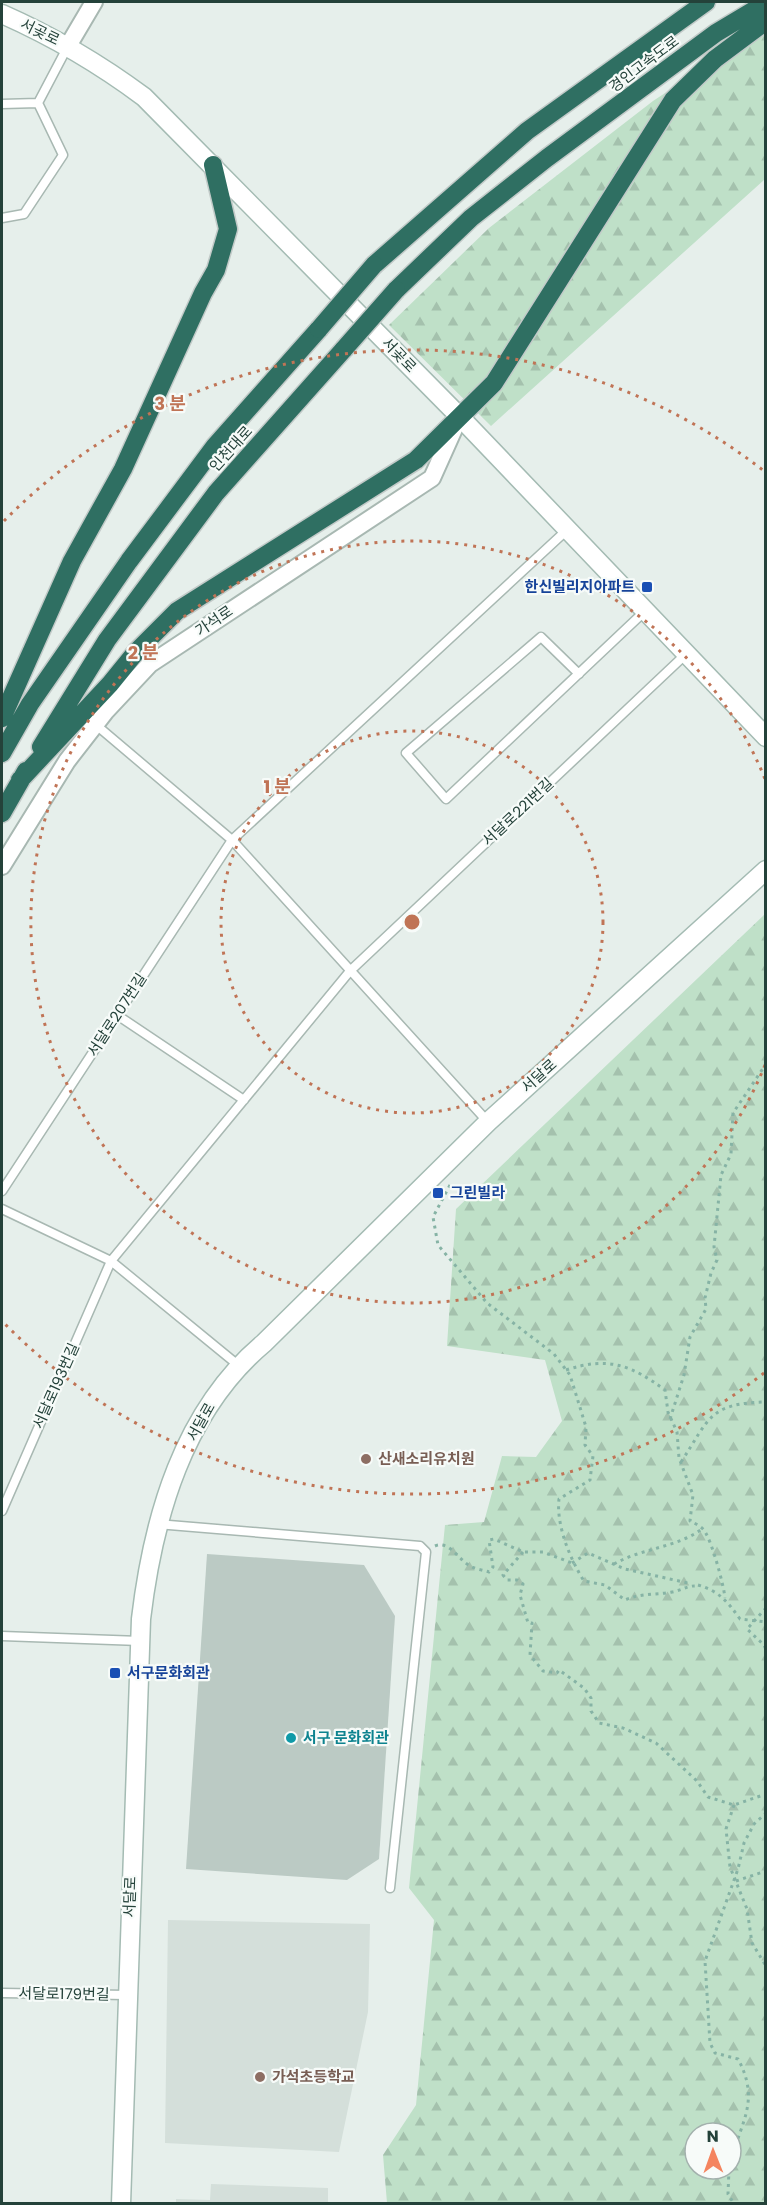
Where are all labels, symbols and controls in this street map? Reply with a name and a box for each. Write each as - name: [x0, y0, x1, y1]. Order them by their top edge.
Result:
- street label: 서곶로: [17, 13, 63, 50]
- street label: 경인고속도로: [604, 30, 683, 97]
- street label: 서곶로: [377, 332, 421, 377]
- text: 3 분: [154, 391, 186, 416]
- street label: 인천대로: [204, 421, 257, 476]
- place label: 한신빌리지아파트: [525, 576, 635, 597]
- marker: 한신빌리지아파트: [640, 580, 654, 594]
- street label: 가석로: [191, 600, 237, 641]
- text: 2 분: [128, 640, 159, 665]
- street label: 서달로221번길: [477, 773, 558, 850]
- text: 1 분: [263, 774, 291, 799]
- centre of rings: [402, 912, 422, 932]
- street label: 서달로207번길: [82, 969, 151, 1060]
- street label: 서달로: [516, 1054, 561, 1097]
- place label: 그린빌라: [450, 1182, 505, 1203]
- marker: 그린빌라: [431, 1186, 445, 1200]
- street label: 서달로193번길: [27, 1339, 84, 1432]
- street label: 서달로: [181, 1399, 220, 1445]
- place label: 산새소리유치원: [378, 1448, 475, 1469]
- marker: 산새소리유치원: [359, 1452, 373, 1466]
- place label: 서구문화회관: [127, 1662, 210, 1683]
- marker: 서구문화회관: [108, 1666, 122, 1680]
- place label: 서구 문화회관: [303, 1727, 389, 1748]
- marker: 서구 문화회관: [284, 1731, 298, 1745]
- street label: 서달로: [118, 1876, 141, 1918]
- street label: 서달로179번길: [18, 1982, 110, 2005]
- place label: 가석초등학교: [272, 2066, 355, 2087]
- marker: 가석초등학교: [253, 2070, 267, 2084]
- north arrow: [683, 2121, 743, 2181]
- text: N: [707, 2125, 719, 2148]

